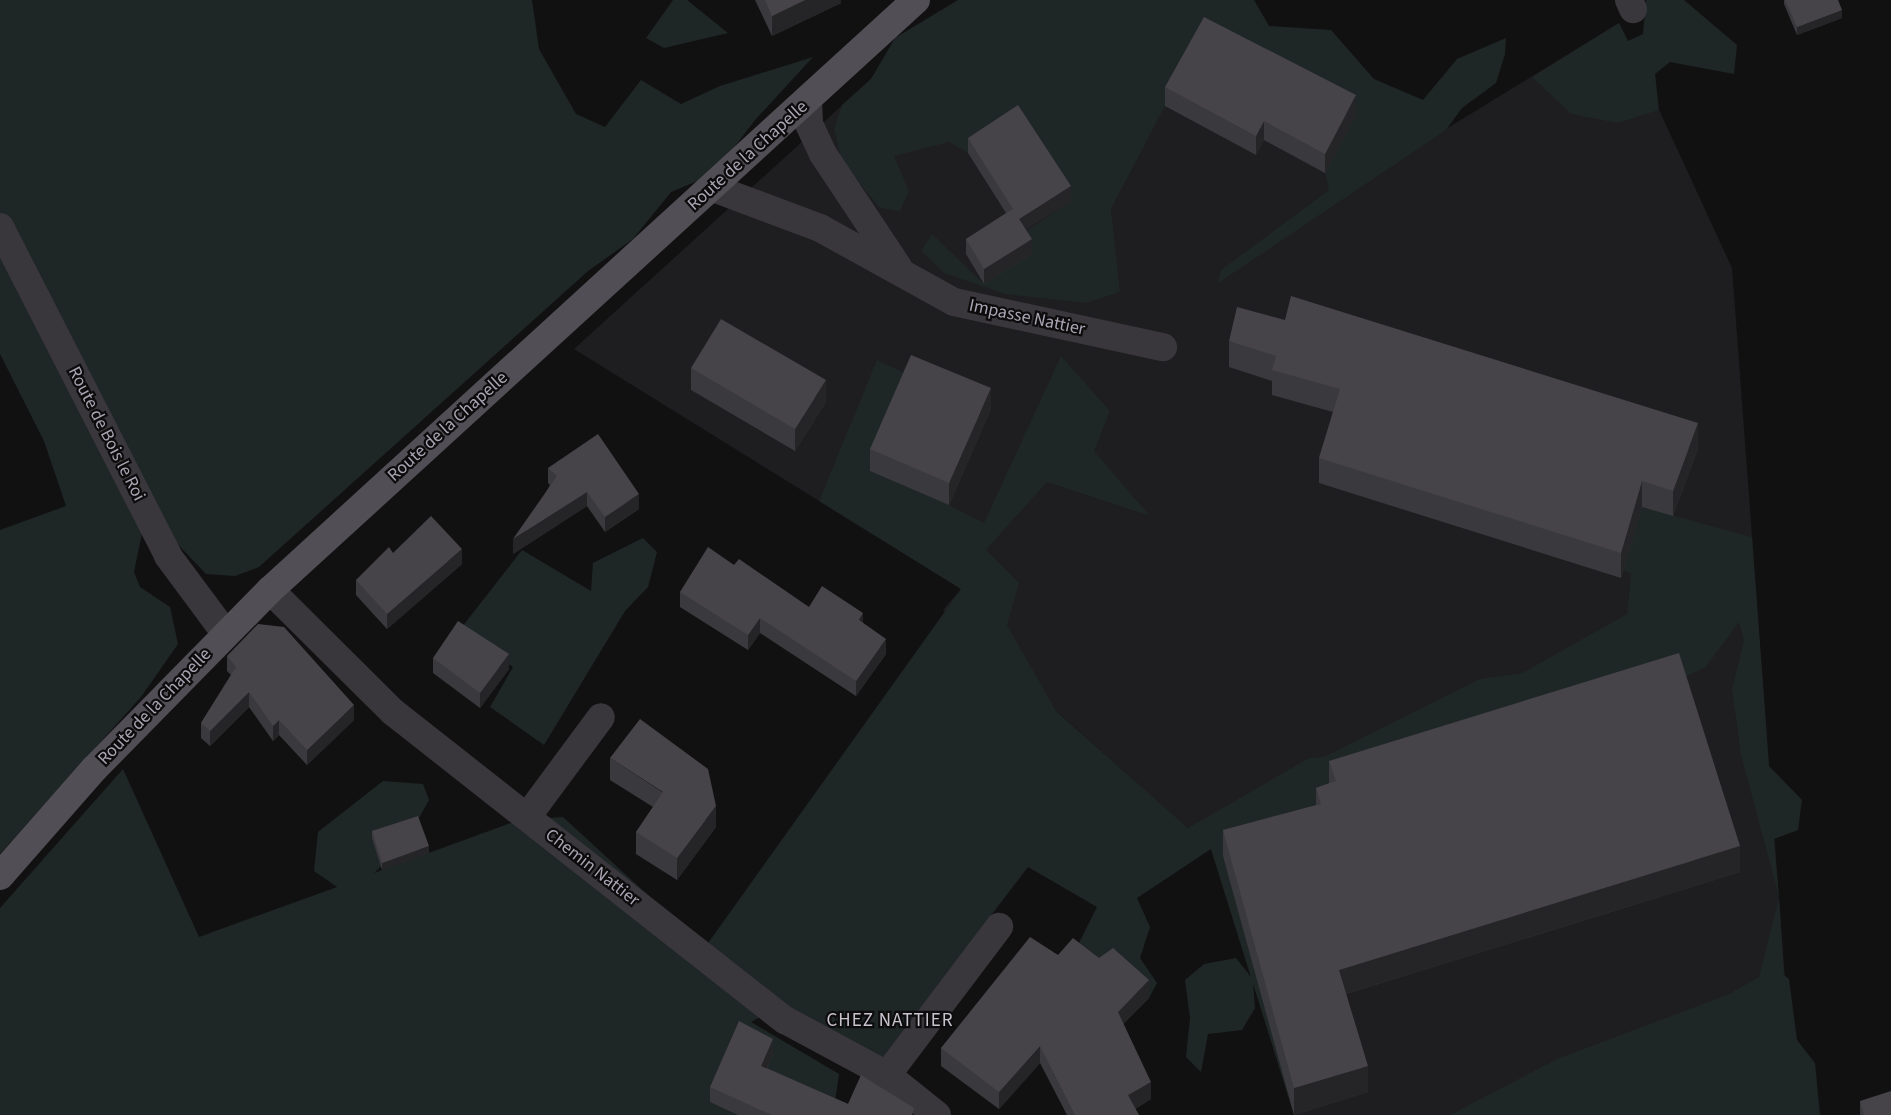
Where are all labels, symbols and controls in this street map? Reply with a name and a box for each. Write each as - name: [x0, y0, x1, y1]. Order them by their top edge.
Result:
- street label: Route de la Chapelle: [684, 96, 812, 216]
- street label: Impasse Nattier: [967, 295, 1087, 341]
- street label: Route de Bois le Roi: [63, 363, 149, 505]
- street label: Route de la Chapelle: [384, 367, 512, 487]
- street label: Route de la Chapelle: [94, 644, 216, 770]
- street label: Chemin Nattier: [541, 824, 643, 912]
- district label: CHEZ NATTIER: [825, 1010, 955, 1032]

